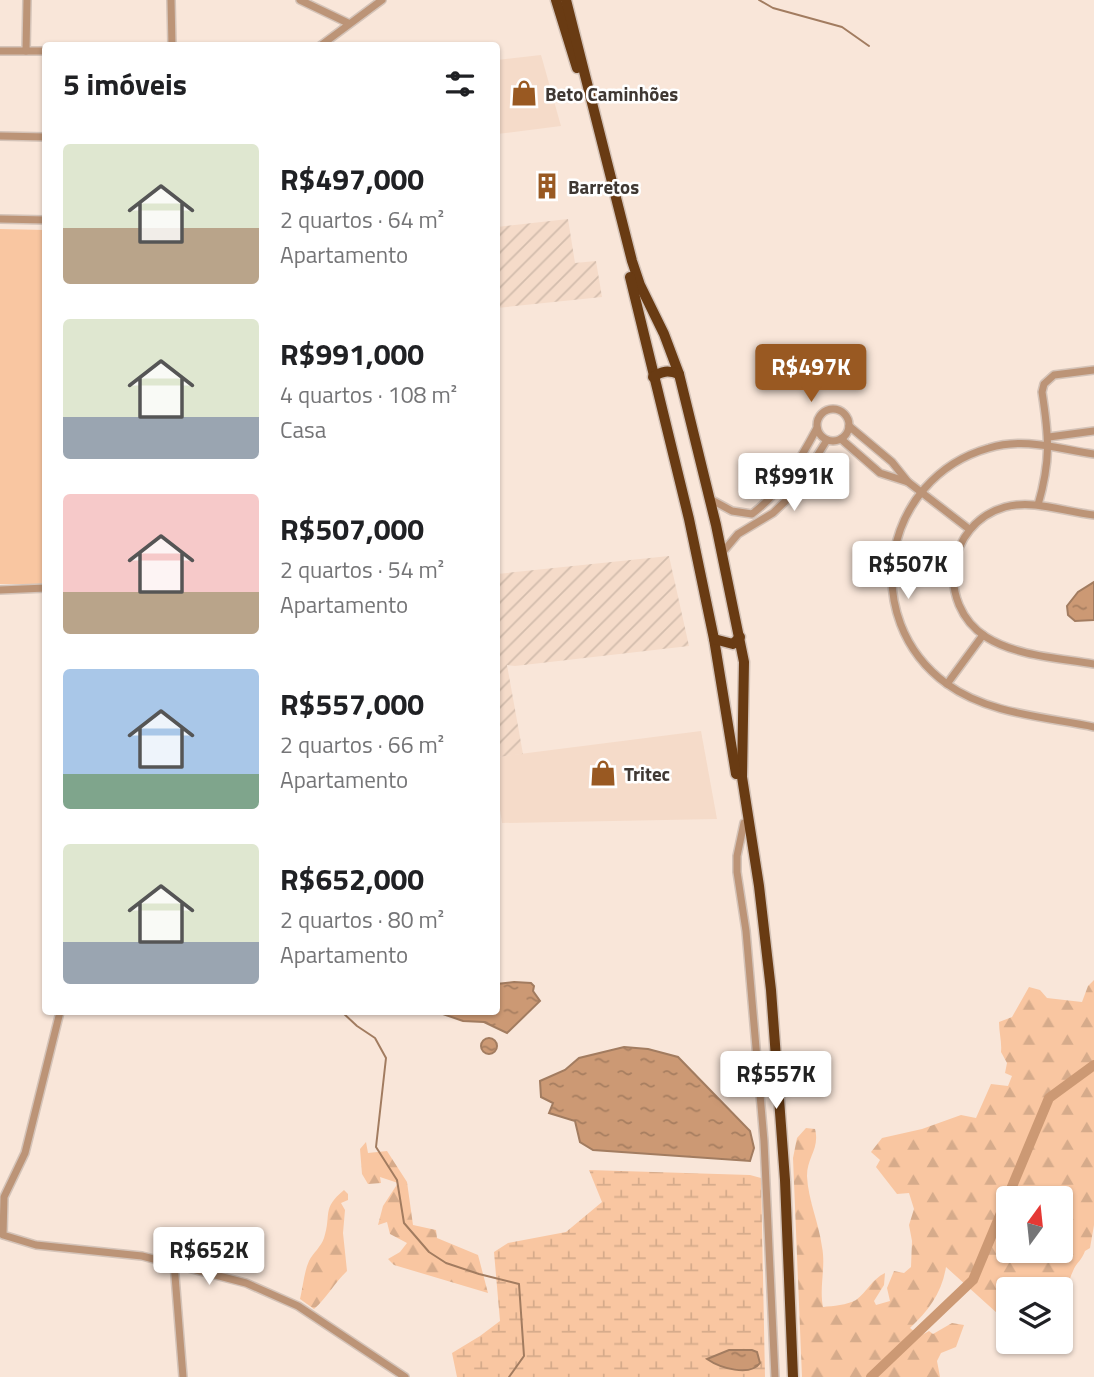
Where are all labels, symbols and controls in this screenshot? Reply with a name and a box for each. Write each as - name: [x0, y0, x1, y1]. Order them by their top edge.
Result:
- text: 5 imóveis: [63, 61, 187, 107]
- icon: filters: [441, 65, 479, 103]
- shop icon: Beto Caminhões: [509, 78, 539, 108]
- place label: Beto Caminhões: [545, 79, 678, 108]
- text: R$497,000: [280, 156, 424, 202]
- building icon: Barretos: [532, 171, 562, 201]
- icon: home: [119, 172, 203, 256]
- place label: Barretos: [568, 172, 639, 201]
- text: 2 quartos · 64 m²: [280, 202, 444, 237]
- text: Apartamento: [280, 237, 408, 272]
- text: R$991,000: [280, 331, 424, 377]
- pin: R$497K: [754, 344, 868, 404]
- icon: home: [119, 347, 203, 431]
- text: R$497K: [771, 349, 851, 384]
- text: 4 quartos · 108 m²: [280, 377, 457, 412]
- text: Casa: [280, 412, 326, 447]
- pin: R$991K: [737, 454, 851, 513]
- text: R$991K: [754, 458, 834, 493]
- text: R$507,000: [280, 506, 424, 552]
- icon: home: [119, 522, 203, 606]
- pin: R$507K: [851, 542, 965, 601]
- text: R$507K: [868, 546, 948, 581]
- text: 2 quartos · 54 m²: [280, 552, 444, 587]
- text: Apartamento: [280, 587, 408, 622]
- text: R$557,000: [280, 681, 424, 727]
- icon: home: [119, 697, 203, 781]
- text: 2 quartos · 66 m²: [280, 727, 444, 762]
- shop icon: Tritec: [588, 758, 618, 788]
- place label: Tritec: [624, 759, 670, 788]
- text: Apartamento: [280, 762, 408, 797]
- text: R$652,000: [280, 856, 424, 902]
- icon: home: [119, 872, 203, 956]
- text: 2 quartos · 80 m²: [280, 902, 444, 937]
- text: Apartamento: [280, 937, 408, 972]
- pin: R$557K: [719, 1052, 833, 1111]
- text: R$557K: [736, 1056, 816, 1091]
- north arrow: [996, 1186, 1073, 1264]
- map controls: [996, 1186, 1073, 1354]
- pin: R$652K: [152, 1228, 266, 1287]
- text: R$652K: [169, 1232, 249, 1267]
- button: layers: [996, 1277, 1073, 1354]

